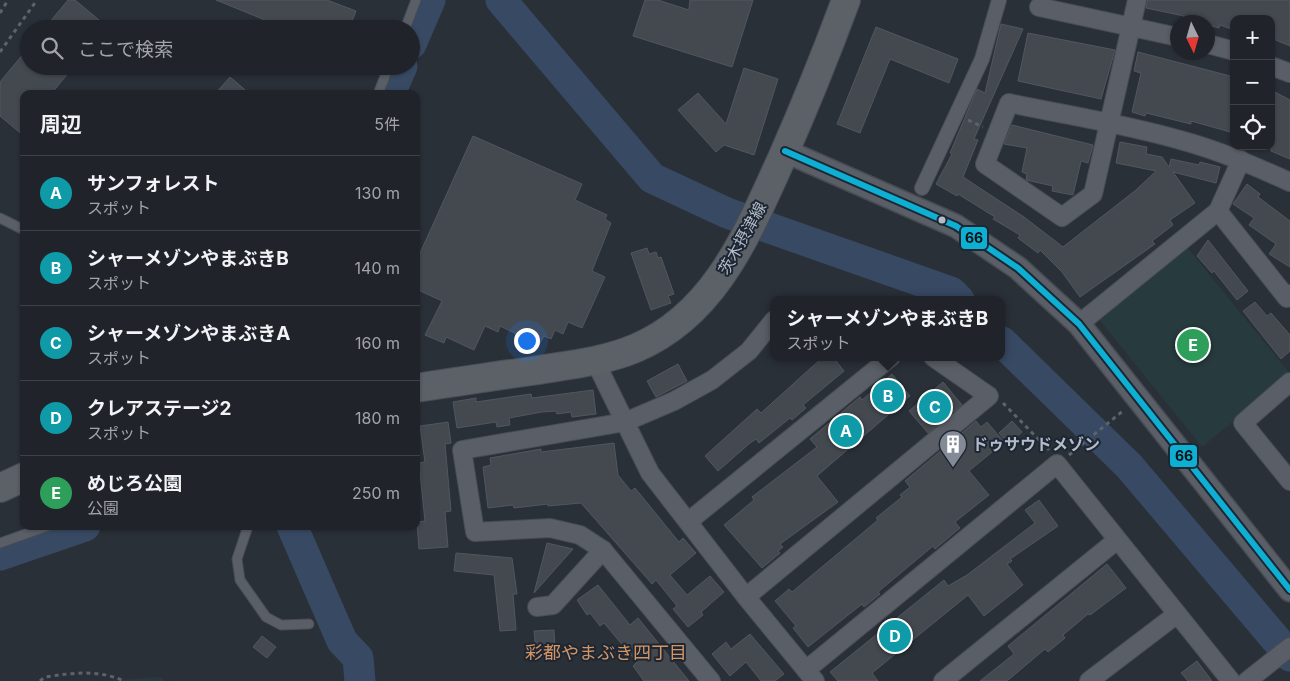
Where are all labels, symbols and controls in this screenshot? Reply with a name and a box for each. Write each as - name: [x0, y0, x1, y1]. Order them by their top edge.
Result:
- north arrow: [1170, 15, 1215, 60]
- map controls: [1230, 15, 1275, 150]
- button: +: [1230, 15, 1275, 60]
- search box: [20, 20, 420, 75]
- icon: search: [38, 34, 66, 62]
- text: ここで検索: [78, 38, 173, 61]
- button: −: [1230, 60, 1275, 105]
- button: locate: [1230, 105, 1275, 150]
- text: 周辺: [40, 112, 82, 137]
- text: 5件: [374, 114, 400, 134]
- text: サンフォレスト: [87, 172, 219, 195]
- text: A: [50, 183, 62, 203]
- text: 130 m: [355, 183, 400, 203]
- text: スポット: [87, 198, 151, 218]
- street label: 茨木摂津線: [714, 198, 770, 278]
- unlabelled marker: [937, 215, 947, 225]
- line badge: 66: [960, 226, 988, 250]
- text: 66: [965, 229, 983, 246]
- text: シャーメゾンやまぶきB: [87, 247, 289, 270]
- text: B: [51, 258, 61, 278]
- text: 140 m: [355, 258, 400, 278]
- text: スポット: [87, 273, 151, 293]
- popup: [770, 296, 1005, 361]
- text: シャーメゾンやまぶきB: [787, 307, 988, 330]
- text: シャーメゾンやまぶきA: [87, 322, 290, 345]
- pin: E: [1177, 326, 1209, 364]
- your location: [514, 328, 540, 354]
- text: C: [50, 333, 62, 353]
- text: 160 m: [355, 333, 400, 353]
- text: スポット: [787, 333, 851, 353]
- text: スポット: [87, 348, 151, 368]
- pin: B: [872, 377, 904, 415]
- pin: C: [919, 388, 951, 426]
- text: クレアステージ2: [87, 397, 232, 420]
- text: D: [50, 408, 62, 428]
- text: 180 m: [355, 408, 400, 428]
- pin: A: [830, 412, 862, 450]
- text: スポット: [87, 423, 151, 443]
- building icon: ドゥサウドメゾン: [938, 429, 968, 468]
- place label: ドゥサウドメゾン: [972, 434, 1100, 454]
- line badge: 66: [1169, 444, 1198, 468]
- text: 66: [1175, 447, 1193, 464]
- text: めじろ公園: [87, 472, 182, 495]
- text: E: [51, 483, 61, 503]
- text: 250 m: [352, 483, 400, 503]
- text: 公園: [87, 498, 119, 518]
- pin: D: [879, 617, 911, 655]
- district label: 彩都やまぶき四丁目: [525, 642, 687, 663]

